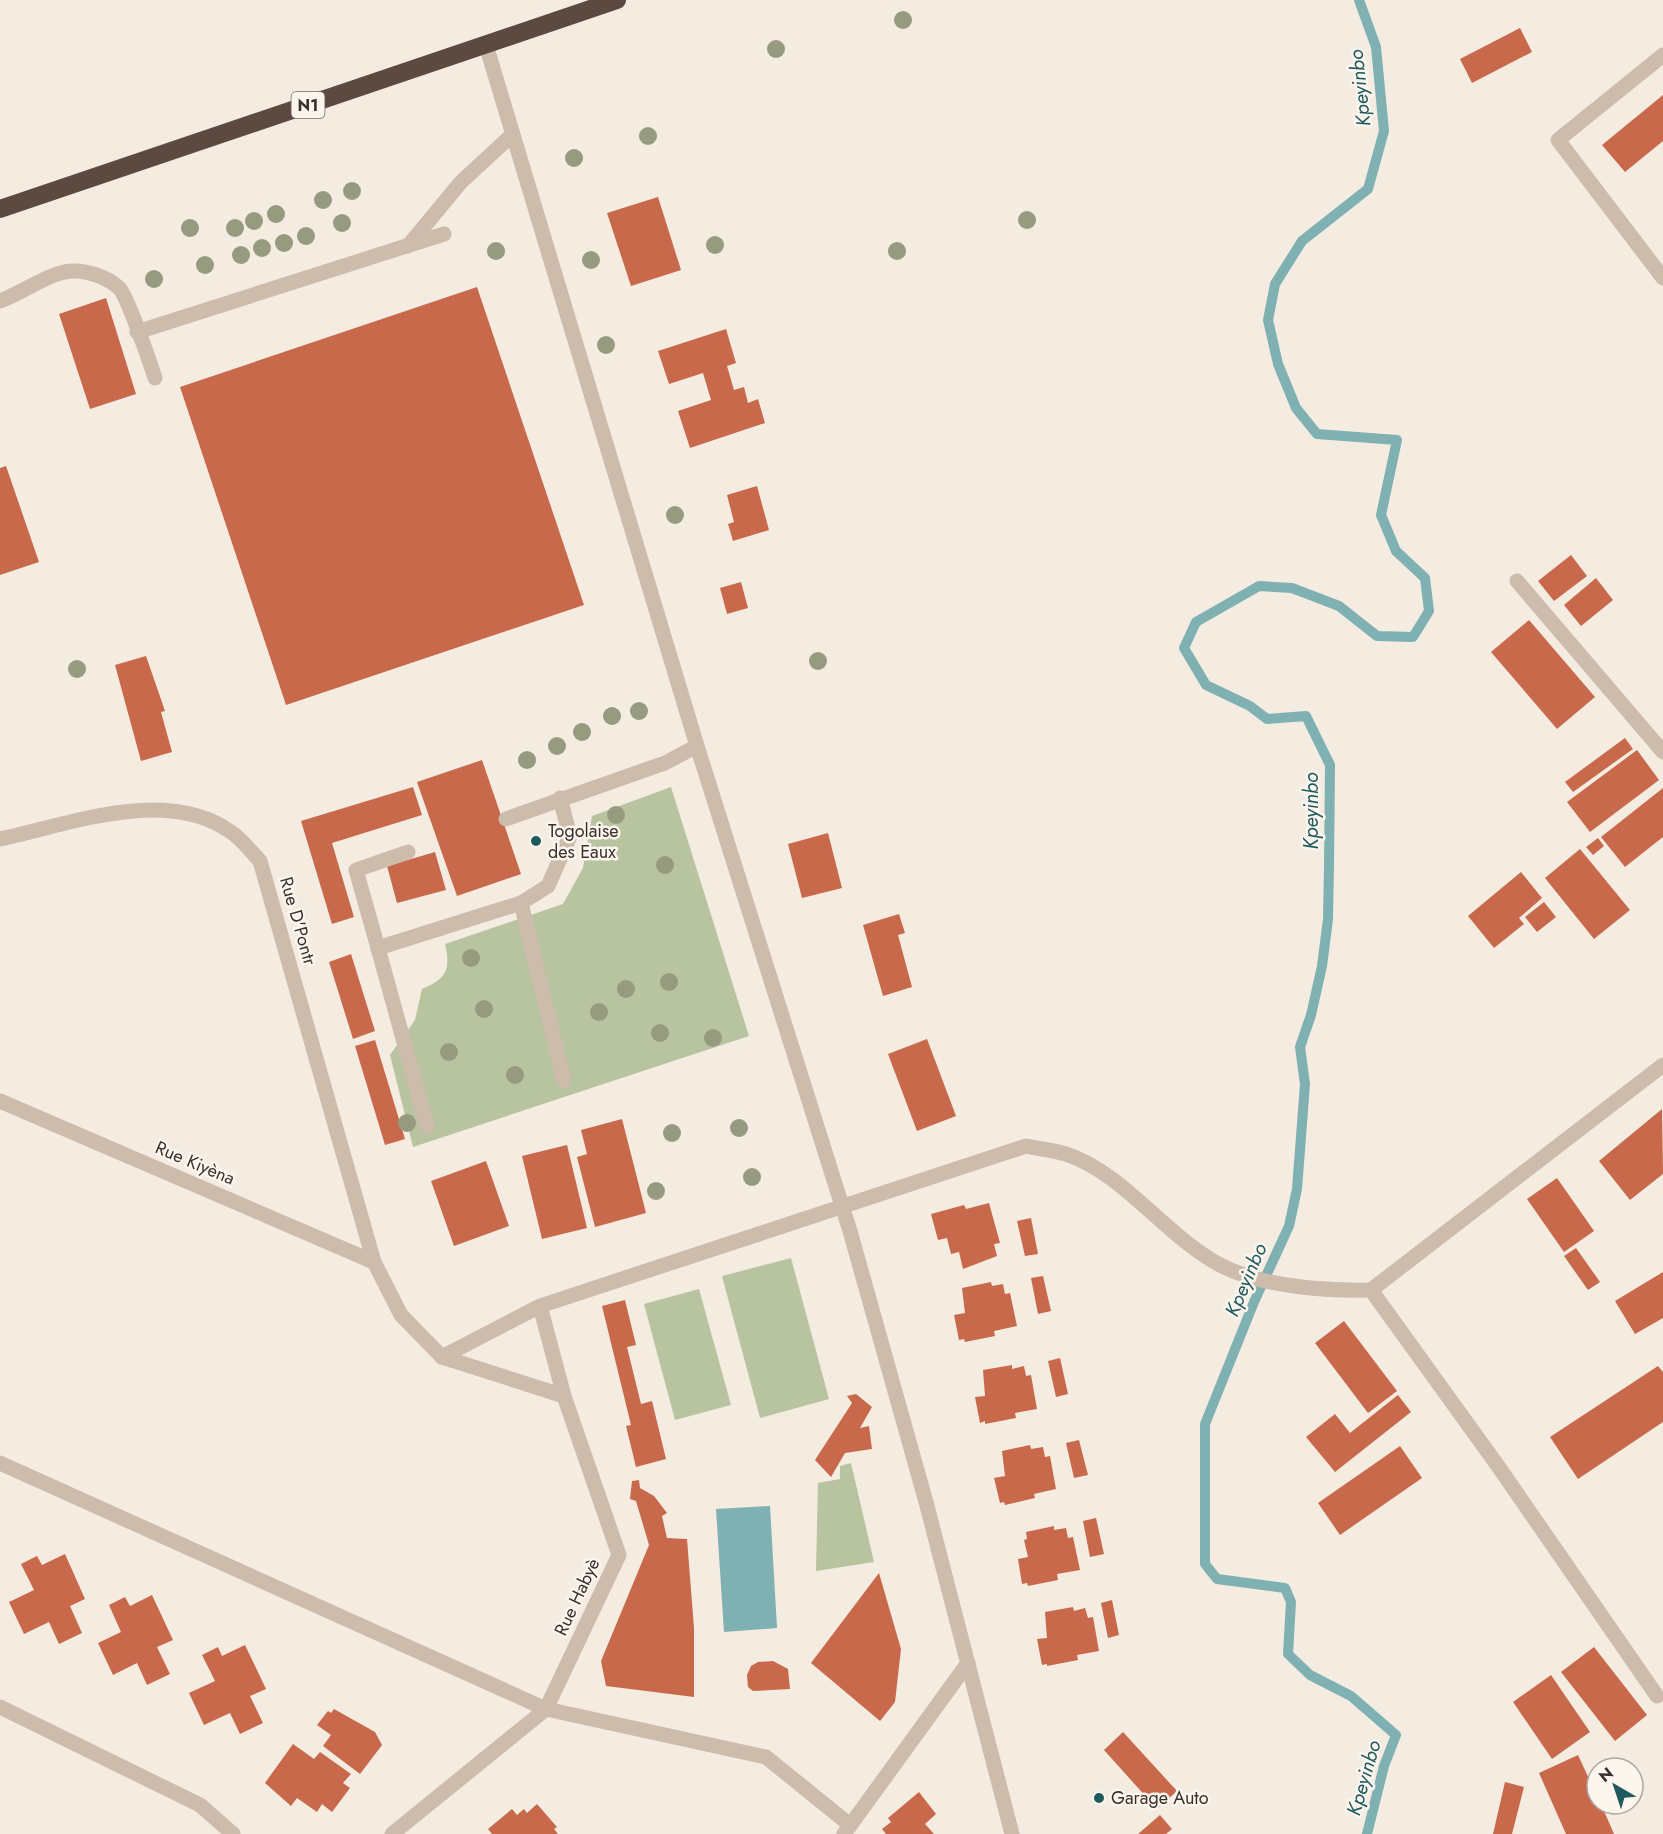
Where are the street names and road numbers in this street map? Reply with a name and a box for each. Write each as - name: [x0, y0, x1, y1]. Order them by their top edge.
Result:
- road number: N1: [292, 92, 324, 118]
- street label: Rue D'Pontr: [273, 874, 323, 969]
- street label: Rue Kiyèna: [151, 1135, 239, 1191]
- street label: Rue Habyè: [548, 1554, 606, 1640]

